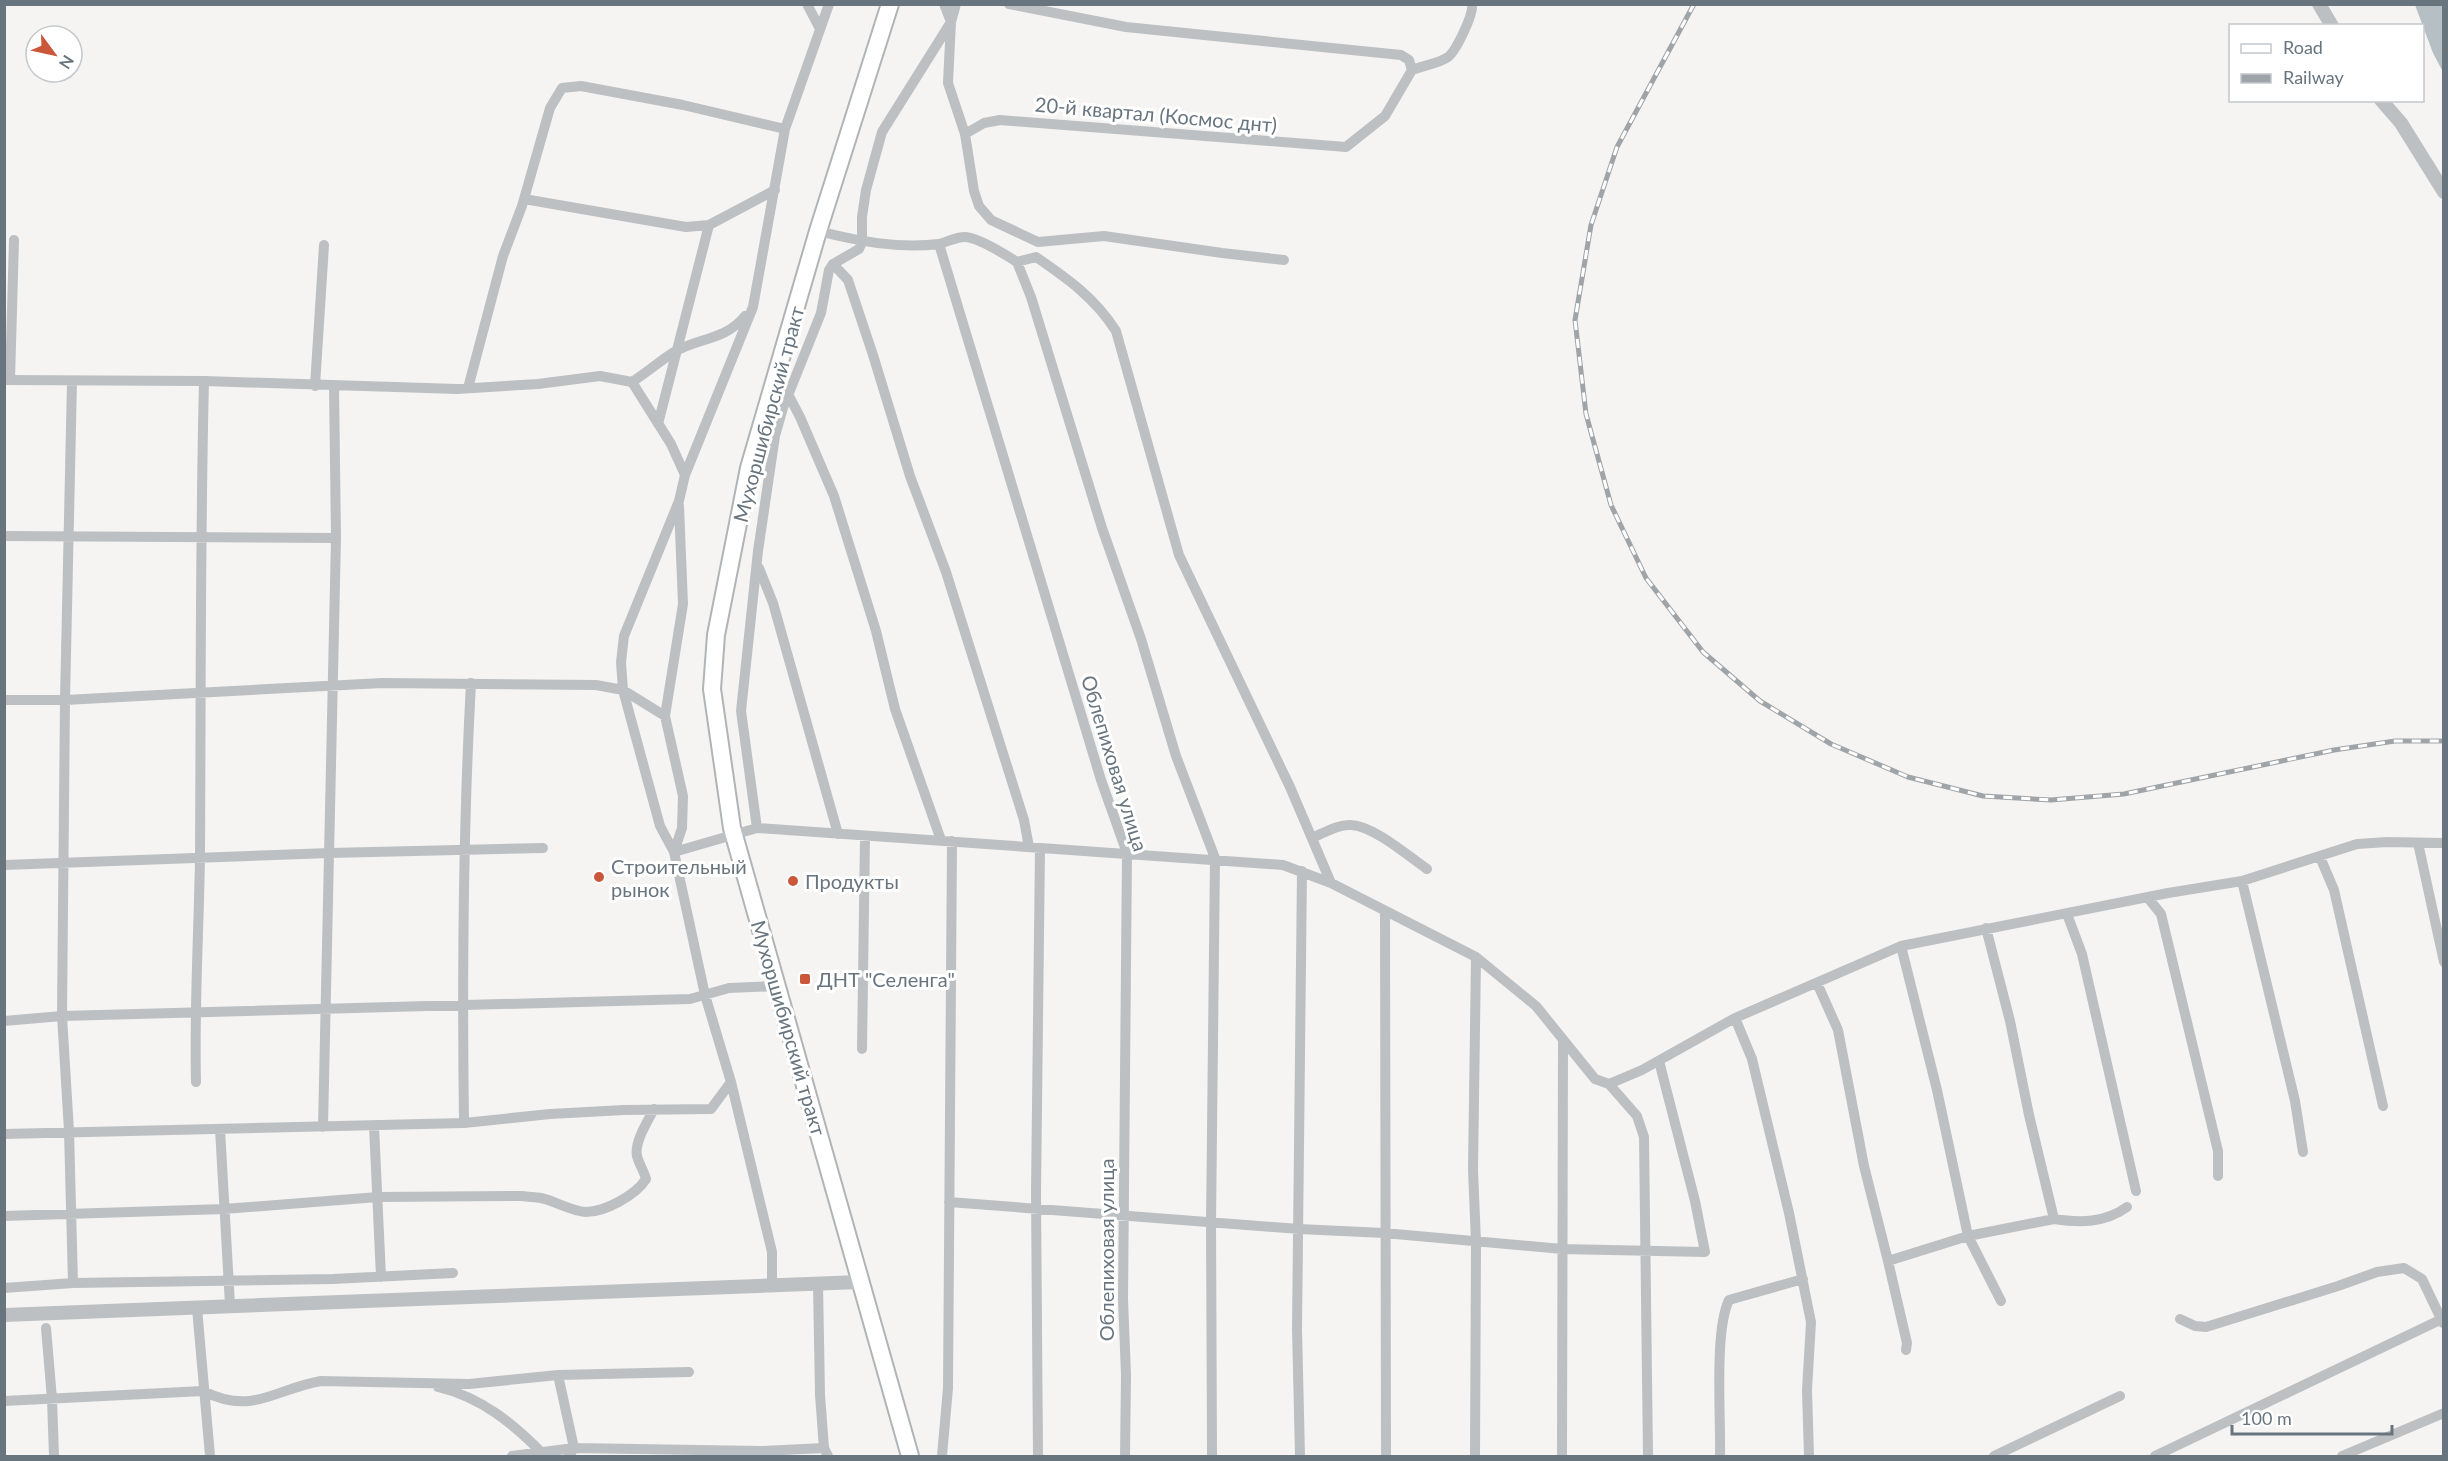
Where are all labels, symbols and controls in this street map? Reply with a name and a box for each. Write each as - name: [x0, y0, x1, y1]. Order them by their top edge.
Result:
- north arrow: [24, 24, 84, 84]
- legend: [2229, 24, 2424, 102]
- text: Road: [2283, 36, 2323, 58]
- text: N: [56, 52, 78, 73]
- text: Railway: [2283, 66, 2344, 88]
- street label: 20-й квартал (Космос днт): [1034, 91, 1278, 137]
- street label: Мухоршибирский тракт: [728, 303, 808, 525]
- street label: Облепиховая улица: [1077, 672, 1153, 854]
- place label: Строительный рынок: [611, 854, 747, 901]
- place label: Продукты: [805, 869, 899, 893]
- marker: Строительный рынок: [592, 870, 606, 884]
- marker: Продукты: [786, 874, 800, 888]
- street label: Мухоршибирский тракт: [747, 918, 831, 1138]
- place label: ДНТ "Селенга": [817, 967, 955, 991]
- marker: ДНТ "Селенга": [798, 972, 812, 986]
- street label: Облепиховая улица: [1094, 1159, 1118, 1341]
- scale bar: [2232, 1398, 2392, 1436]
- text: 100 m: [2241, 1407, 2292, 1429]

